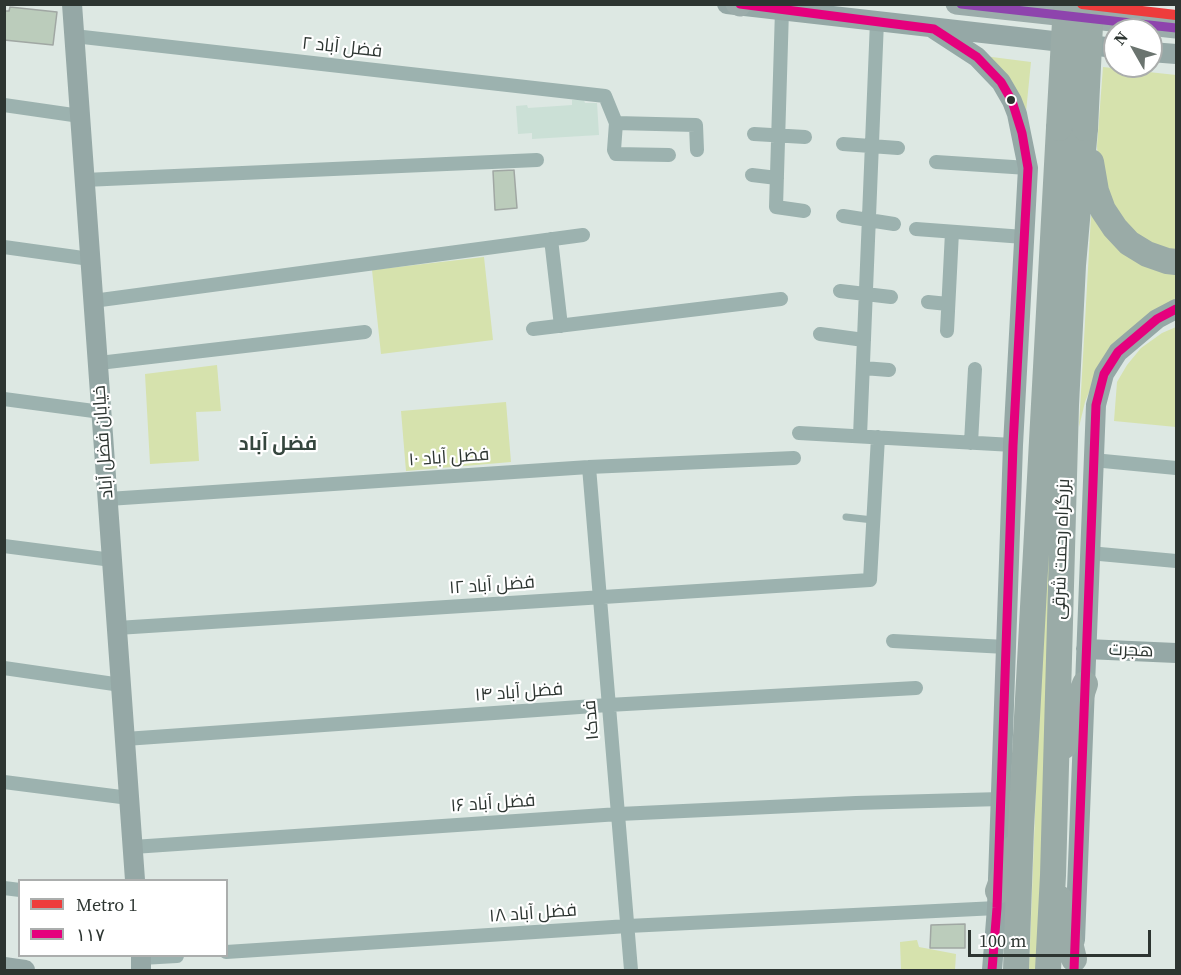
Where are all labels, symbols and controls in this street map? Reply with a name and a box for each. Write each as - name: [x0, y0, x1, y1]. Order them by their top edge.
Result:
- north arrow: [1103, 18, 1163, 78]
- text: N: [1108, 26, 1133, 49]
- street label: فضل آباد ۲: [301, 33, 383, 63]
- unlabelled marker: [1005, 94, 1017, 106]
- street label: خیابان فضل آباد: [89, 385, 119, 499]
- district label: فضل آباد: [239, 433, 317, 457]
- street label: فضل آباد ۱۰: [408, 444, 490, 472]
- street label: بزرگراه رحمت شرقی: [1049, 478, 1075, 620]
- street label: فضل آباد ۱۲: [448, 572, 536, 600]
- street label: هجرت: [1108, 639, 1154, 663]
- street label: فضل آباد ۱۴: [474, 679, 564, 707]
- street label: فدک۱: [579, 699, 605, 741]
- street label: فضل آباد ۱۶: [450, 790, 536, 818]
- legend: [18, 879, 228, 957]
- text: Metro 1: [76, 892, 137, 917]
- street label: فضل آباد ۱۸: [489, 900, 577, 928]
- scale bar: [971, 918, 1154, 956]
- text: ۱۱۷: [76, 922, 105, 947]
- text: 100 m: [979, 928, 1026, 953]

